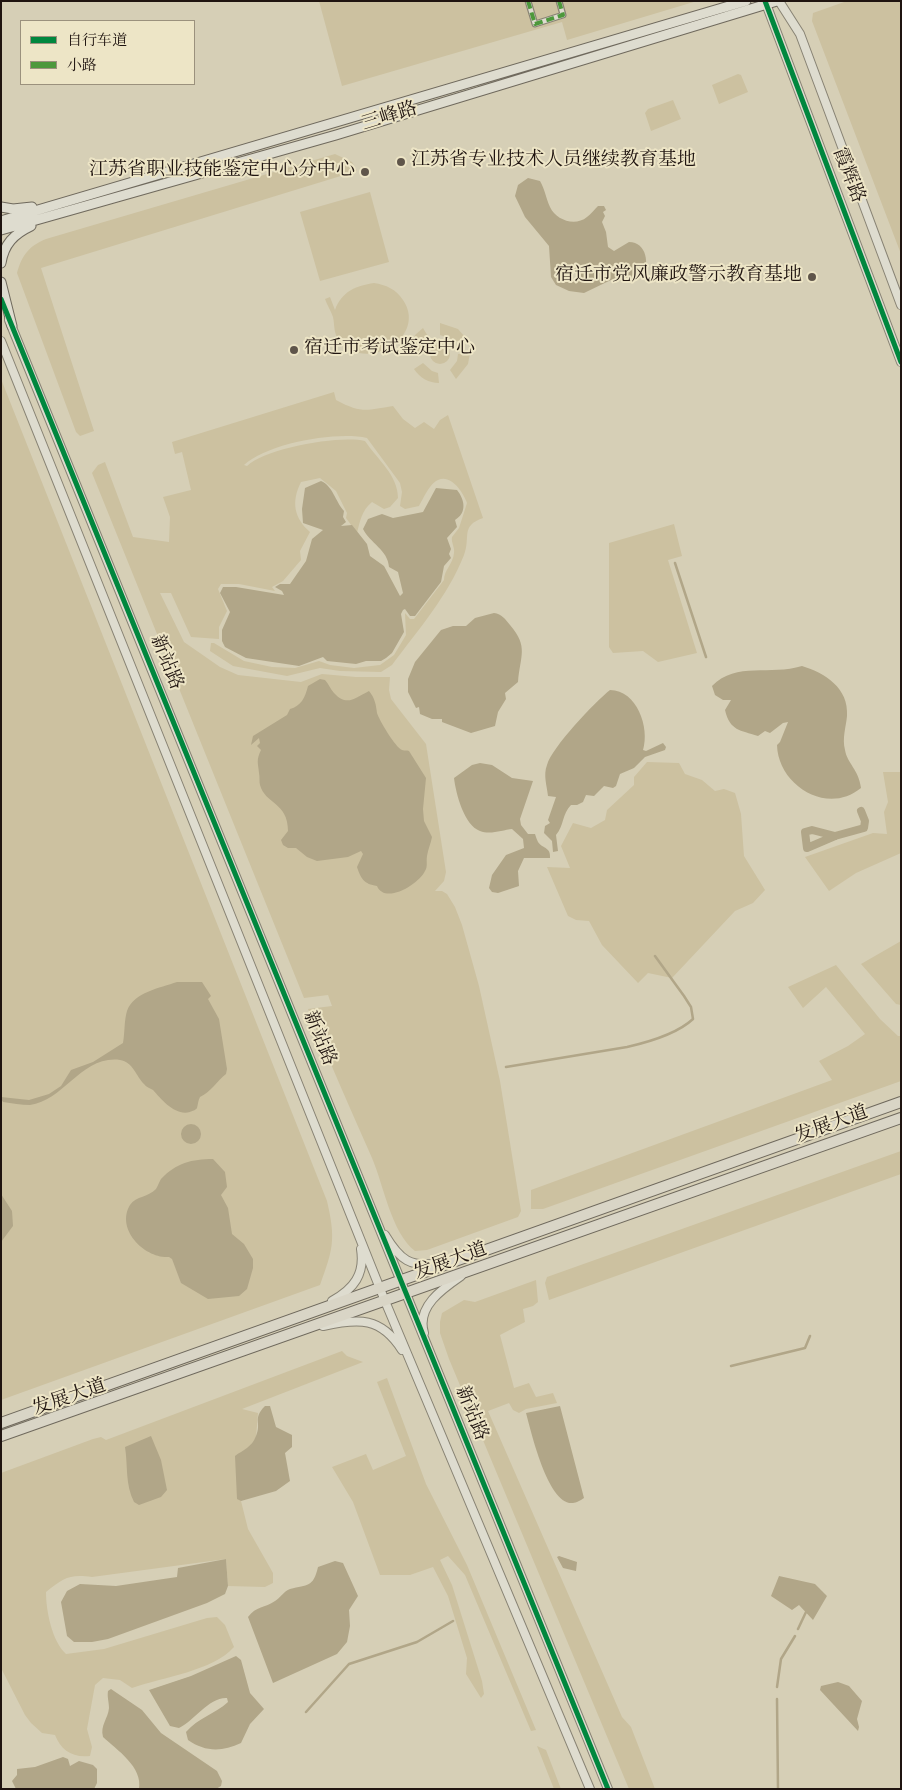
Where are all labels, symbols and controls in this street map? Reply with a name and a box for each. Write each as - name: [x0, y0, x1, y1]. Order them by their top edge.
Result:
- legend: [20, 20, 195, 85]
- text: 自行车道: [67, 31, 127, 52]
- text: 小路: [67, 56, 97, 77]
- street label: 三峰路: [359, 99, 421, 137]
- street label: 霞辉路: [826, 145, 868, 207]
- place label: 江苏省专业技术人员继续教育基地: [411, 151, 696, 173]
- marker: 江苏省专业技术人员继续教育基地: [395, 156, 407, 168]
- place label: 江苏省职业技能鉴定中心分中心: [89, 161, 355, 183]
- marker: 江苏省职业技能鉴定中心分中心: [359, 166, 371, 178]
- place label: 宿迁市党风廉政警示教育基地: [555, 266, 802, 288]
- marker: 宿迁市党风廉政警示教育基地: [806, 271, 818, 283]
- place label: 宿迁市考试鉴定中心: [304, 339, 475, 361]
- marker: 宿迁市考试鉴定中心: [288, 344, 300, 356]
- street label: 新站路: [144, 632, 186, 694]
- street label: 新站路: [297, 1008, 339, 1070]
- street label: 发展大道: [792, 1102, 872, 1150]
- street label: 发展大道: [411, 1239, 491, 1287]
- street label: 发展大道: [30, 1376, 110, 1422]
- street label: 新站路: [449, 1383, 491, 1445]

